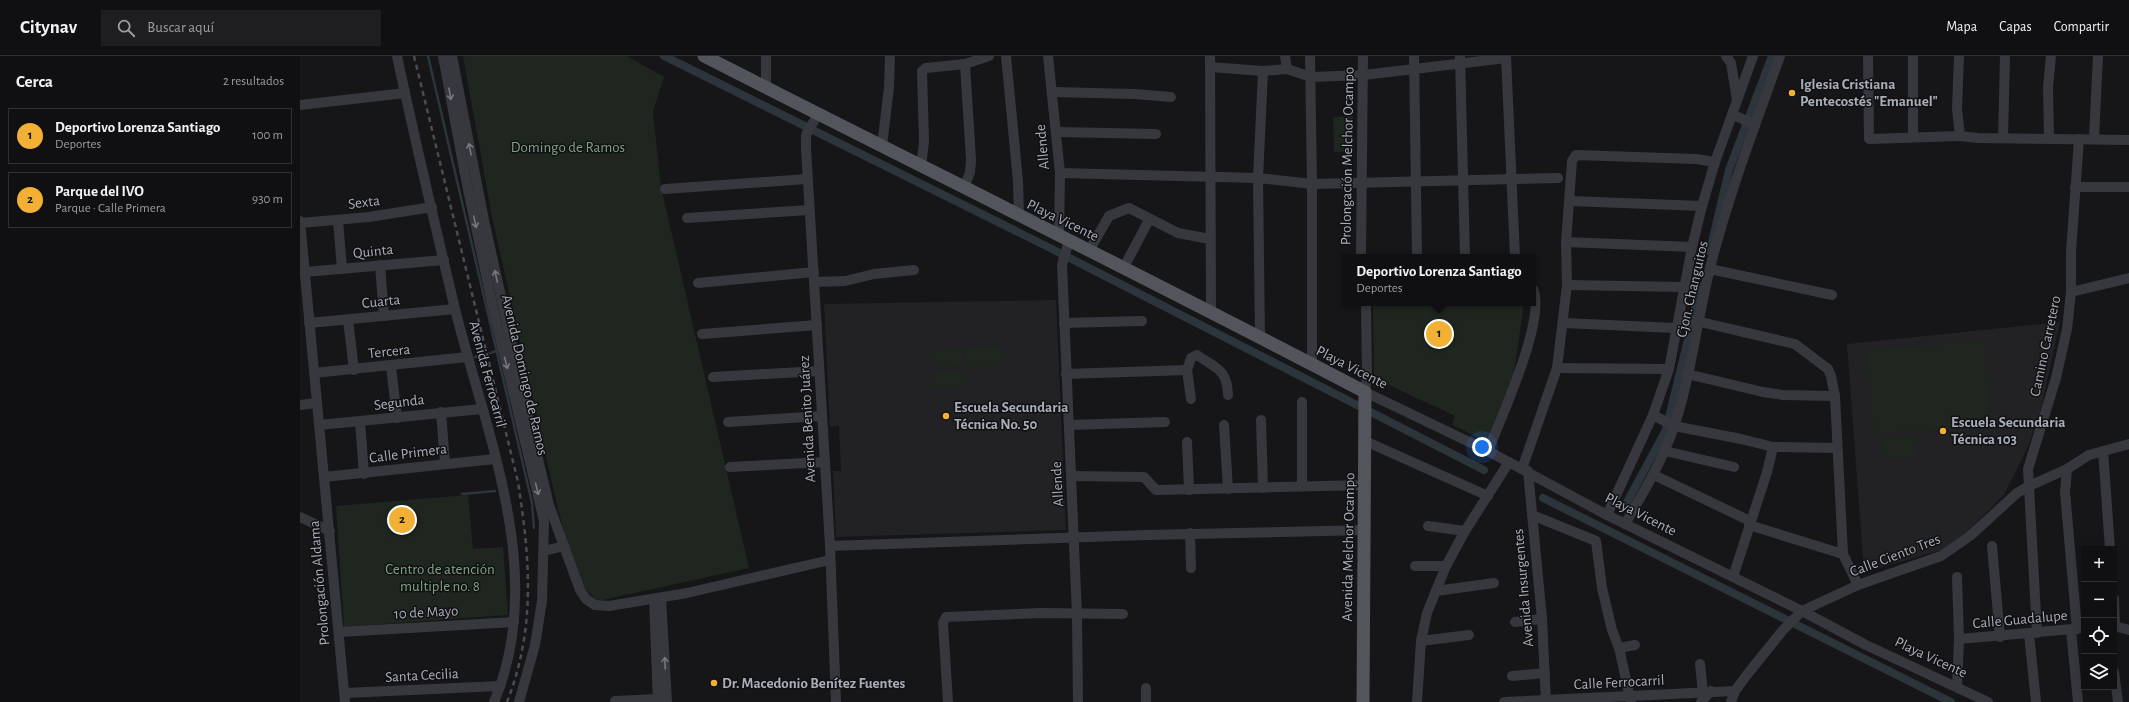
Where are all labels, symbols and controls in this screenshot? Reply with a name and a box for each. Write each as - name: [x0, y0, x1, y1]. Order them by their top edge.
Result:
- search box: [101, 10, 381, 46]
- icon: search: [115, 17, 137, 39]
- text: Citynav: [20, 18, 77, 37]
- text: Buscar aquí: [147, 20, 214, 35]
- text: Mapa: [1946, 20, 1977, 34]
- text: Capas: [1999, 20, 2032, 34]
- text: Compartir: [2054, 20, 2109, 34]
- street label: Prolongación Melchor Ocampo: [1338, 67, 1357, 245]
- text: Cerca: [16, 73, 53, 90]
- text: 2 resultados: [223, 75, 284, 88]
- place label: Iglesia Cristiana Pentecostés "Emanuel": [1800, 77, 1938, 109]
- one-way arrow: [446, 88, 454, 101]
- marker: Iglesia Cristiana Pentecostés "Emanuel": [1787, 88, 1797, 98]
- text: Deportivo Lorenza Santiago: [55, 120, 221, 135]
- street label: Allende: [1033, 124, 1052, 170]
- text: 1: [28, 129, 32, 142]
- text: 100 m: [252, 129, 283, 142]
- text: Deportes: [55, 138, 101, 151]
- park label: Domingo de Ramos: [511, 140, 625, 155]
- one-way arrow: [465, 143, 473, 156]
- text: Parque del IVO: [55, 184, 144, 199]
- text: 2: [27, 193, 33, 206]
- text: 930 m: [252, 193, 283, 206]
- street label: Sexta: [347, 193, 381, 212]
- street label: Playa Vicente: [1025, 197, 1101, 244]
- text: Parque · Calle Primera: [55, 202, 166, 215]
- one-way arrow: [471, 215, 479, 228]
- street label: Cjon. Changuitos: [1674, 239, 1711, 339]
- street label: Quinta: [352, 242, 394, 261]
- popup: [1342, 254, 1536, 306]
- text: Deportivo Lorenza Santiago: [1356, 264, 1522, 279]
- one-way arrow: [491, 270, 499, 283]
- text: Deportes: [1356, 282, 1402, 295]
- street label: Cuarta: [361, 292, 401, 311]
- street label: Avenida Domingo de Ramos: [499, 293, 550, 457]
- street label: Camino Carretero: [2027, 294, 2063, 398]
- street label: Avenida Ferrocarril: [466, 319, 509, 429]
- pin: 1: [1426, 319, 1452, 349]
- street label: Tercera: [367, 342, 411, 361]
- street label: Playa Vicente: [1314, 343, 1390, 392]
- street label: Avenida Benito Juárez: [797, 355, 818, 483]
- one-way arrow: [502, 356, 510, 369]
- street label: Segunda: [373, 392, 425, 413]
- place label: Escuela Secundaria Técnica No. 50: [954, 400, 1069, 432]
- marker: Escuela Secundaria Técnica No. 50: [941, 411, 951, 421]
- place label: Escuela Secundaria Técnica 103: [1951, 415, 2066, 447]
- marker: Escuela Secundaria Técnica 103: [1938, 426, 1948, 436]
- your location: [1472, 437, 1492, 457]
- street label: Calle Primera: [368, 441, 448, 466]
- street label: Allende: [1049, 461, 1066, 507]
- street label: Avenida Melchor Ocampo: [1340, 472, 1357, 622]
- one-way arrow: [533, 482, 541, 495]
- street label: Playa Vicente: [1603, 490, 1679, 539]
- pin: 2: [389, 505, 415, 535]
- street label: Prolongación Aldama: [307, 520, 332, 646]
- street label: Avenida Insurgentes: [1511, 528, 1536, 648]
- street label: Calle Ciento Tres: [1848, 531, 1943, 580]
- map controls: [2081, 546, 2117, 690]
- button: +: [2081, 546, 2117, 582]
- park label: Centro de atención multiple no. 8: [385, 562, 495, 594]
- button: −: [2081, 582, 2117, 618]
- street label: 10 de Mayo: [393, 603, 459, 622]
- street label: Calle Guadalupe: [1972, 608, 2068, 631]
- button: locate: [2081, 618, 2117, 654]
- street label: Playa Vicente: [1892, 634, 1969, 681]
- button: layers: [2081, 654, 2117, 690]
- one-way arrow: [661, 657, 669, 670]
- street label: Santa Cecilia: [385, 666, 459, 685]
- street label: Calle Ferrocarril: [1573, 673, 1665, 692]
- place label: Dr. Macedonio Benítez Fuentes: [722, 676, 906, 691]
- marker: Dr. Macedonio Benítez Fuentes: [709, 678, 719, 688]

